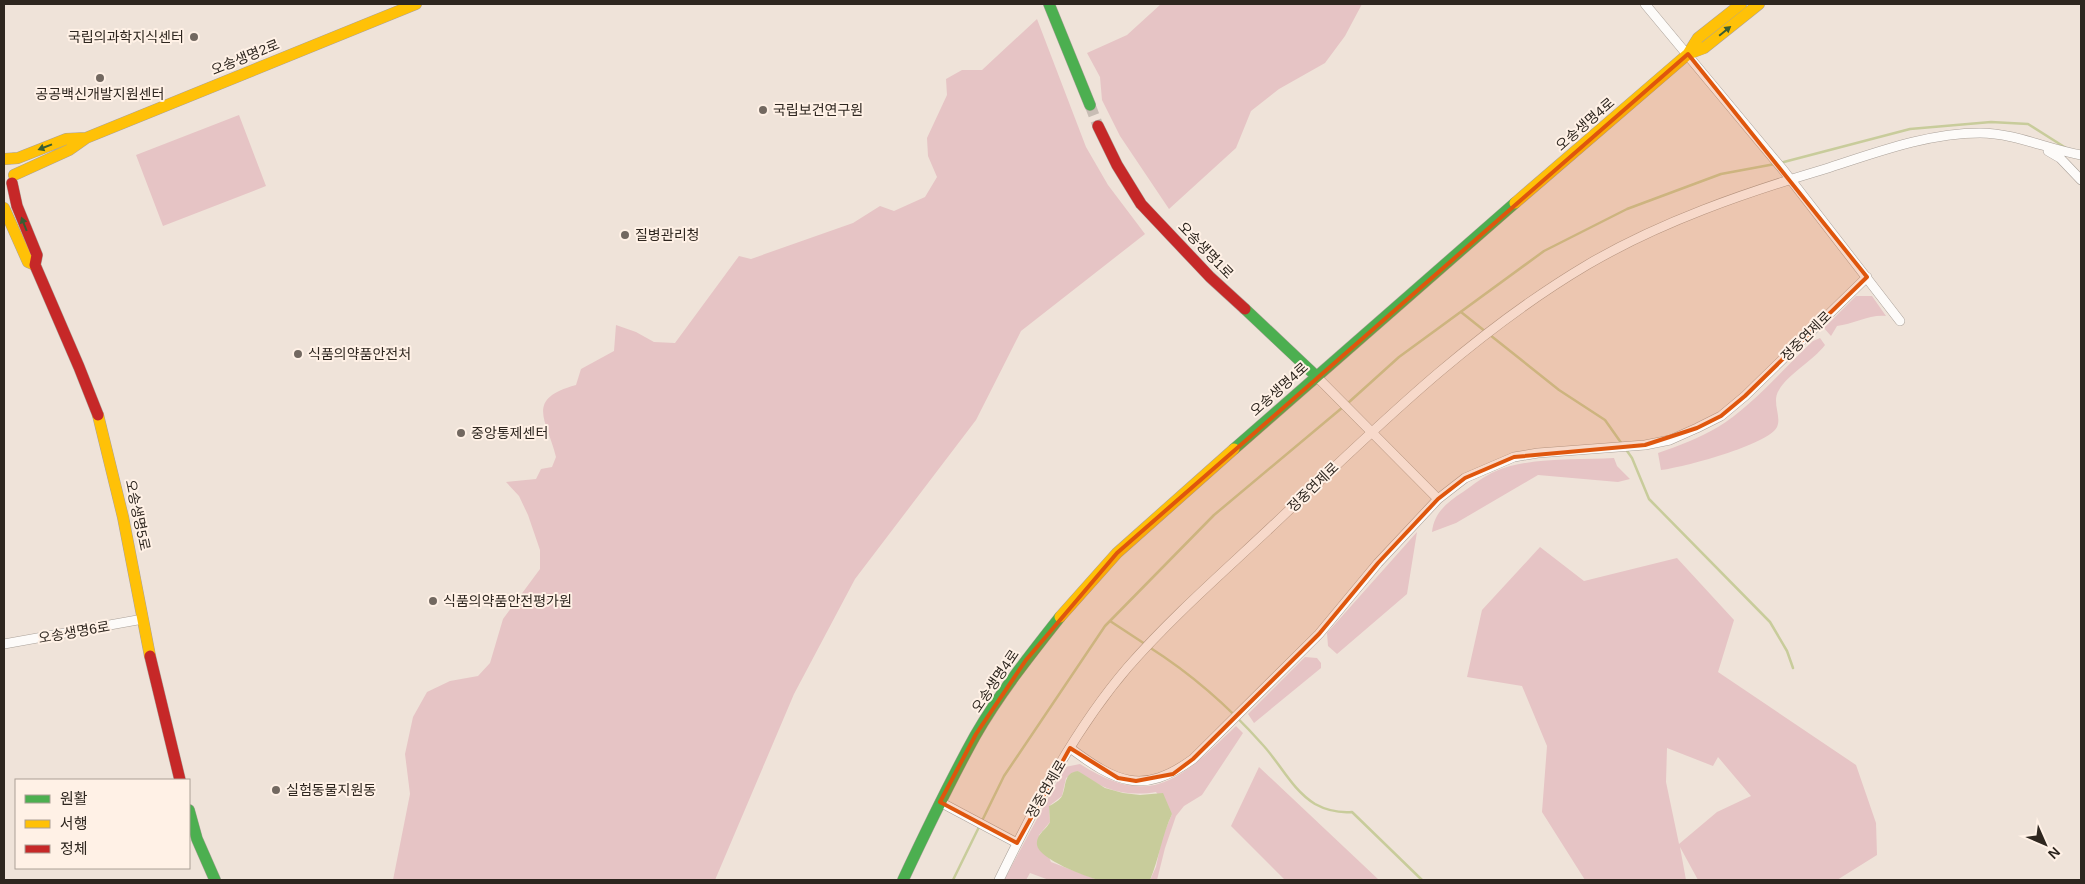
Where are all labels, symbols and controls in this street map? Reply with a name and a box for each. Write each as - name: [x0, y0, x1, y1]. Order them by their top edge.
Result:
- one-way arrow: [1718, 26, 1731, 37]
- place label: 국립의과학지식센터: [68, 29, 184, 45]
- marker: 국립의과학지식센터: [188, 31, 200, 43]
- street label: 오송생명2로: [209, 36, 282, 78]
- marker: 공공백신개발지원센터: [94, 72, 106, 84]
- place label: 공공백신개발지원센터: [36, 86, 164, 102]
- street label: 오송생명4로: [1553, 94, 1618, 154]
- place label: 국립보건연구원: [773, 102, 863, 118]
- marker: 국립보건연구원: [757, 104, 769, 116]
- one-way arrow: [38, 144, 52, 152]
- one-way arrow: [20, 217, 28, 231]
- street label: 오송생명1로: [1175, 218, 1237, 282]
- place label: 질병관리청: [635, 227, 699, 243]
- marker: 질병관리청: [619, 229, 631, 241]
- street label: 정중연제로: [1778, 307, 1835, 364]
- place label: 식품의약품안전처: [308, 346, 411, 362]
- marker: 식품의약품안전처: [292, 348, 304, 360]
- street label: 오송생명4로: [1247, 359, 1311, 419]
- place label: 중앙통제센터: [471, 425, 548, 441]
- marker: 중앙통제센터: [455, 427, 467, 439]
- street label: 정중연제로: [1284, 459, 1342, 515]
- street label: 오송생명5로: [123, 478, 153, 552]
- place label: 식품의약품안전평가원: [443, 593, 572, 609]
- marker: 식품의약품안전평가원: [427, 595, 439, 607]
- street label: 오송생명6로: [37, 618, 111, 646]
- street label: 오송생명4로: [968, 647, 1022, 715]
- street label: 정중연제로: [1023, 757, 1069, 821]
- legend: [15, 779, 190, 869]
- place label: 실험동물지원동: [286, 782, 376, 798]
- marker: 실험동물지원동: [270, 784, 282, 796]
- text: 원활: [60, 790, 88, 807]
- text: 서행: [60, 815, 88, 832]
- north arrow: [2020, 819, 2070, 869]
- text: 정체: [60, 840, 88, 857]
- text: N: [2045, 844, 2063, 862]

